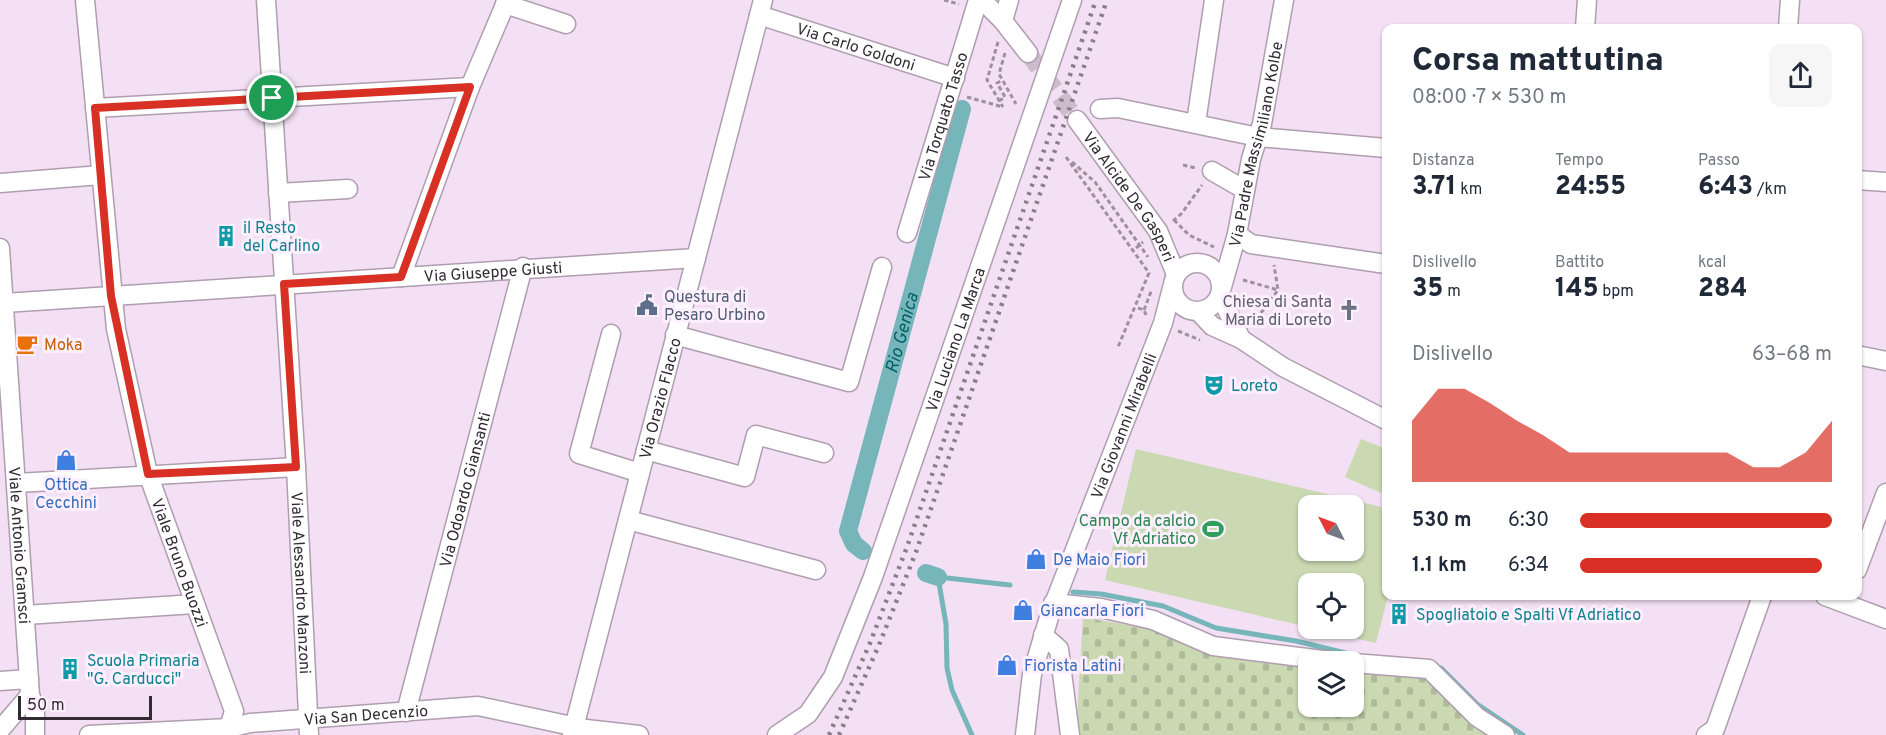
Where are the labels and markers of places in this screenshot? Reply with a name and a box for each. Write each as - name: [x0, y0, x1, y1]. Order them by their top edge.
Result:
- pin: [246, 72, 297, 123]
- place label: il Resto del Carlino: [243, 219, 320, 257]
- building icon: il Resto del Carlino: [214, 224, 238, 248]
- place label: Questura di Pesaro Urbino: [664, 288, 766, 326]
- public building icon: Questura di Pesaro Urbino: [635, 293, 659, 317]
- place label: Chiesa di Santa Maria di Loreto: [1223, 293, 1332, 331]
- church icon: Chiesa di Santa Maria di Loreto: [1337, 298, 1361, 322]
- cafe icon: Moka: [15, 332, 39, 356]
- place label: Moka: [44, 336, 82, 356]
- theatre icon: Loreto: [1202, 373, 1226, 397]
- place label: Loreto: [1231, 377, 1278, 397]
- shop icon: Ottica Cecchini: [54, 448, 78, 472]
- place label: Ottica Cecchini: [35, 476, 97, 514]
- place label: Campo da calcio Vf Adriatico: [1079, 512, 1196, 550]
- sports icon: Campo da calcio Vf Adriatico: [1201, 517, 1225, 541]
- shop icon: De Maio Fiori: [1024, 547, 1048, 571]
- place label: De Maio Fiori: [1053, 551, 1146, 571]
- shop icon: Giancarla Fiori: [1011, 598, 1035, 622]
- place label: Giancarla Fiori: [1040, 602, 1144, 622]
- building icon: Spogliatoio e Spalti Vf Adriatico: [1387, 602, 1411, 626]
- place label: Spogliatoio e Spalti Vf Adriatico: [1416, 606, 1641, 626]
- place label: Scuola Primaria "G. Carducci": [87, 652, 200, 690]
- shop icon: Fiorista Latini: [995, 653, 1019, 677]
- building icon: Scuola Primaria "G. Carducci": [58, 657, 82, 681]
- place label: Fiorista Latini: [1024, 657, 1122, 677]

